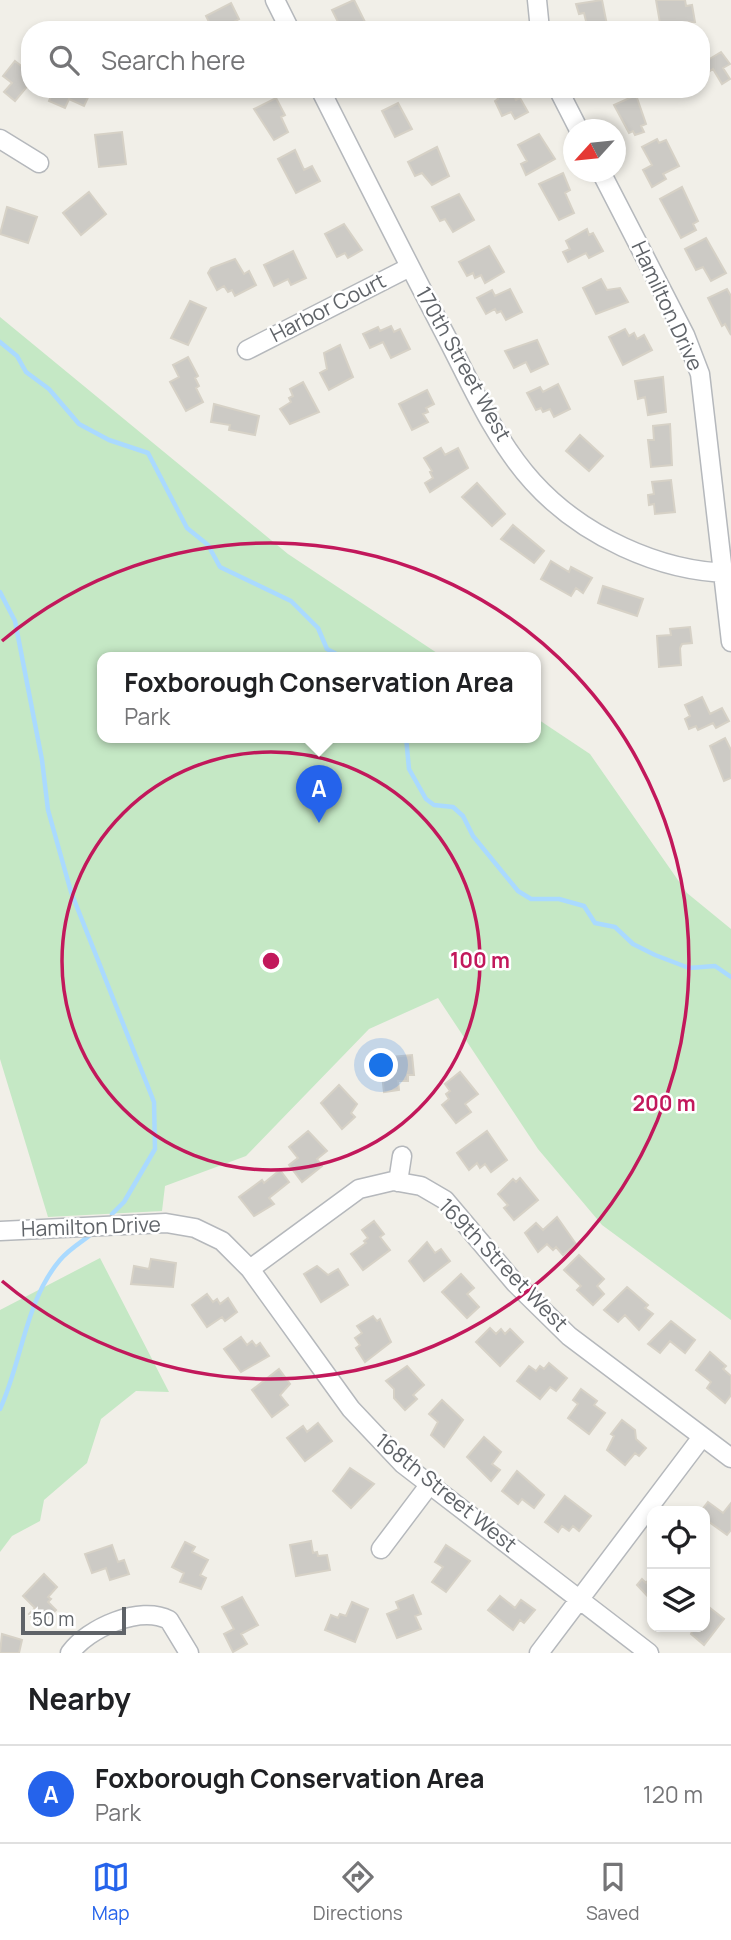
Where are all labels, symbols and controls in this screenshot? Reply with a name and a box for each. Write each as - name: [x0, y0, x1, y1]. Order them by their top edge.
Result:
- search box: [21, 21, 710, 98]
- icon: search: [45, 41, 83, 79]
- text: Search here: [101, 42, 246, 78]
- north arrow: [563, 119, 626, 182]
- street label: Hamilton Drive: [626, 236, 710, 375]
- street label: Harbor Court: [265, 266, 390, 348]
- street label: 170th Street West: [410, 281, 518, 446]
- popup: [97, 652, 541, 743]
- text: Foxborough Conservation Area: [124, 664, 514, 700]
- text: Park: [124, 700, 170, 732]
- pin: A: [296, 765, 342, 823]
- text: 100 m: [450, 946, 510, 974]
- centre of rings: [259, 949, 283, 973]
- your location: [364, 1048, 398, 1082]
- text: 200 m: [632, 1089, 696, 1117]
- street label: 169th Street West: [433, 1192, 575, 1337]
- street label: Hamilton Drive: [21, 1210, 161, 1242]
- street label: 168th Street West: [370, 1426, 523, 1558]
- map controls: [647, 1506, 710, 1632]
- button: locate: [647, 1506, 710, 1569]
- button: layers: [647, 1569, 710, 1632]
- scale bar: [21, 1604, 126, 1636]
- text: 50 m: [32, 1606, 74, 1632]
- text: Nearby: [28, 1678, 131, 1719]
- text: Foxborough Conservation Area: [95, 1760, 484, 1796]
- text: A: [43, 1778, 59, 1810]
- text: 120 m: [643, 1778, 703, 1810]
- text: Park: [95, 1796, 141, 1828]
- tab: Map: [92, 1858, 130, 1926]
- tab: Directions: [313, 1858, 403, 1926]
- tab: Saved: [586, 1858, 639, 1926]

